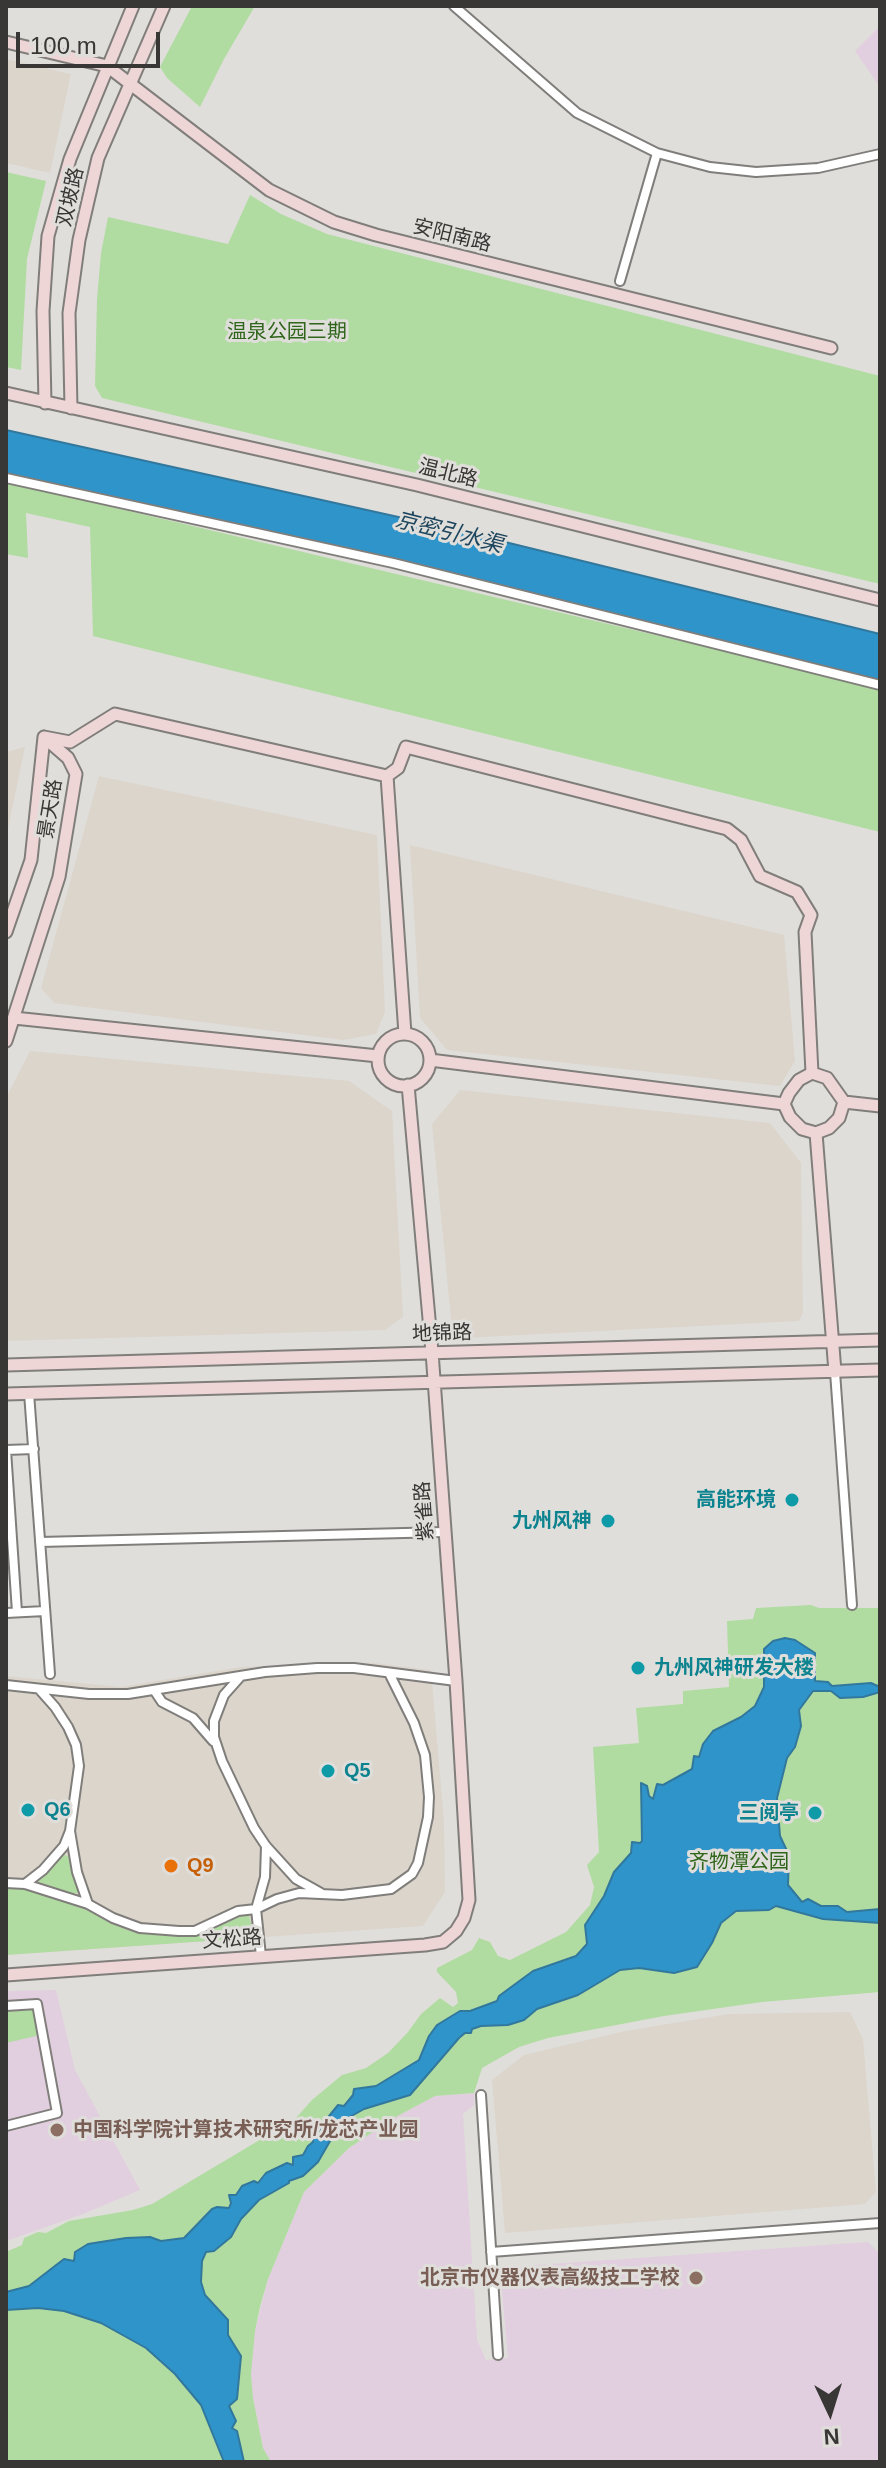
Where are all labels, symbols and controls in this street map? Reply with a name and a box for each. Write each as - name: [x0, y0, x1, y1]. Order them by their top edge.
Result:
- scale bar: [20, 16, 164, 66]
- text: 100 m: [30, 32, 97, 59]
- street label: 双坡路: [53, 165, 89, 229]
- street label: 安阳南路: [410, 215, 494, 257]
- park label: 温泉公园三期: [227, 320, 347, 344]
- street label: 温北路: [416, 455, 480, 493]
- water label: 京密引水渠: [392, 507, 506, 559]
- street label: 景天路: [34, 777, 68, 841]
- street label: 地锦路: [412, 1321, 472, 1347]
- street label: 紫雀路: [411, 1480, 439, 1542]
- place label: 高能环境: [696, 1488, 776, 1512]
- marker: 高能环境: [783, 1491, 801, 1509]
- place label: 九州风神: [512, 1509, 592, 1533]
- marker: 九州风神: [599, 1512, 617, 1530]
- place label: 九州风神研发大楼: [654, 1656, 814, 1680]
- marker: 九州风神研发大楼: [629, 1659, 647, 1677]
- place label: Q5: [344, 1759, 371, 1783]
- marker: Q5: [319, 1762, 337, 1780]
- place label: Q6: [44, 1798, 71, 1822]
- marker: Q6: [19, 1801, 37, 1819]
- place label: 三阅亭: [739, 1801, 799, 1825]
- marker: 三阅亭: [806, 1804, 824, 1822]
- park label: 齐物潭公园: [689, 1850, 789, 1874]
- place label: Q9: [187, 1854, 214, 1878]
- marker: Q9: [162, 1857, 180, 1875]
- street label: 文松路: [201, 1926, 263, 1954]
- place label: 中国科学院计算技术研究所/龙芯产业园: [73, 2118, 419, 2142]
- marker: 中国科学院计算技术研究所/龙芯产业园: [48, 2121, 66, 2139]
- place label: 北京市仪器仪表高级技工学校: [420, 2266, 680, 2290]
- marker: 北京市仪器仪表高级技工学校: [687, 2269, 705, 2287]
- north arrow: [790, 2372, 870, 2452]
- text: N: [823, 2423, 841, 2449]

